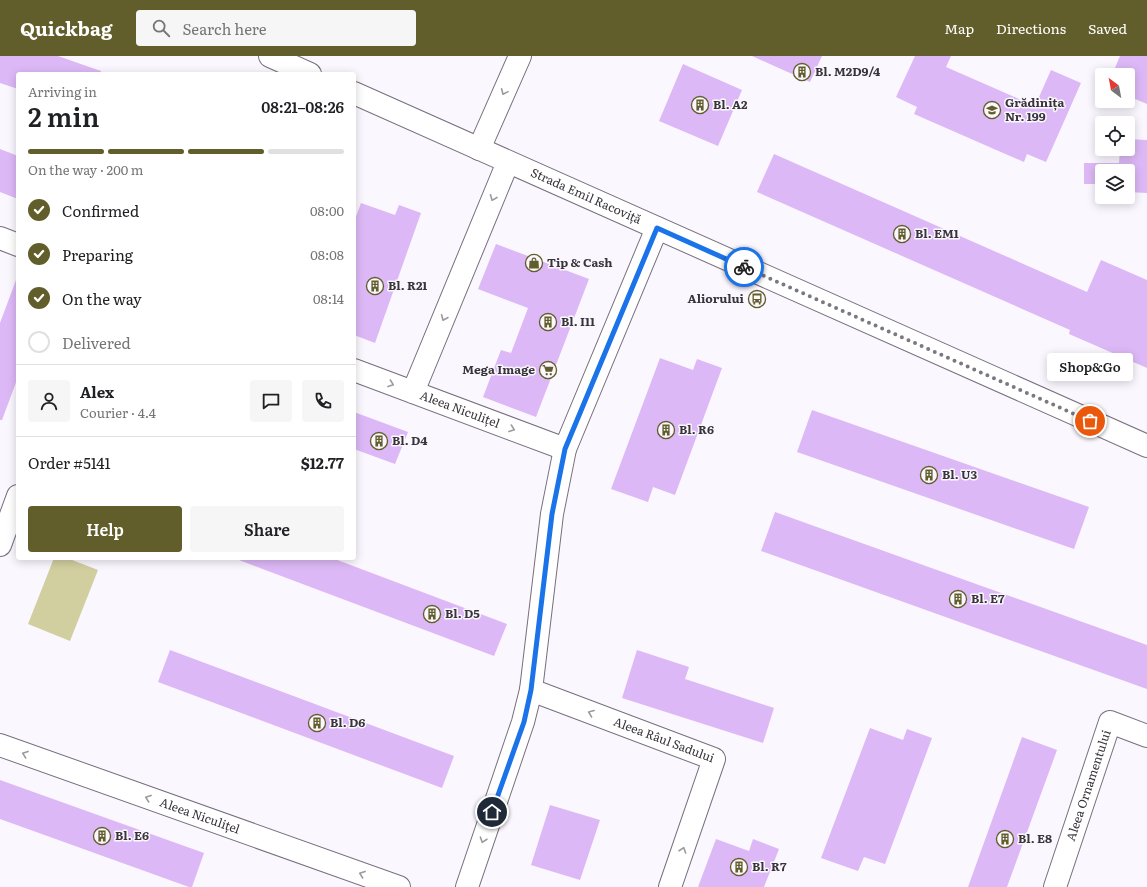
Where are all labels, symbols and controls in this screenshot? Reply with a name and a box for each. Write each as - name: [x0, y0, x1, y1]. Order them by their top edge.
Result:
- search box: [136, 10, 416, 46]
- text: Quickbag: [20, 14, 112, 42]
- icon: search: [150, 17, 172, 39]
- text: Search here: [182, 17, 267, 40]
- text: Map: [944, 18, 974, 38]
- text: Directions: [996, 18, 1066, 38]
- text: Saved: [1088, 18, 1127, 38]
- building icon: Bl. M2D9/4: [792, 62, 812, 82]
- place label: Bl. M2D9/4: [815, 62, 881, 80]
- north arrow: [1095, 68, 1135, 108]
- map controls: [1095, 68, 1135, 204]
- text: Arriving in: [28, 82, 97, 101]
- one-way arrow: [501, 87, 509, 95]
- place label: Grădinița Nr. 199: [1005, 93, 1064, 125]
- text: 08:21–08:26: [261, 95, 344, 118]
- building icon: Bl. A2: [690, 95, 710, 115]
- place label: Bl. A2: [713, 95, 748, 113]
- text: 2 min: [28, 96, 99, 135]
- school or university icon: Grădinița Nr. 199: [982, 100, 1002, 120]
- button: locate: [1095, 116, 1135, 156]
- text: On the way · 200 m: [28, 160, 143, 179]
- street label: Strada Emil Racoviță: [528, 163, 645, 228]
- button: layers: [1095, 164, 1135, 204]
- one-way arrow: [490, 195, 498, 202]
- icon: check: [28, 199, 50, 221]
- text: Confirmed: [62, 199, 139, 222]
- text: 08:00: [310, 201, 344, 220]
- building icon: Bl. EM1: [892, 224, 912, 244]
- place label: Bl. EM1: [915, 224, 959, 242]
- icon: check: [28, 243, 50, 265]
- text: Preparing: [62, 243, 133, 266]
- text: 08:08: [310, 245, 344, 264]
- courier: [724, 247, 764, 287]
- shop icon: Tip & Cash: [524, 253, 544, 273]
- place label: Tip & Cash: [547, 253, 613, 271]
- icon: bike: [733, 256, 755, 278]
- building icon: Bl. R21: [365, 276, 385, 296]
- place label: Bl. R21: [388, 276, 427, 294]
- icon: check: [28, 287, 50, 309]
- text: On the way: [62, 287, 142, 310]
- text: 08:14: [313, 289, 344, 308]
- place label: Aliorului: [688, 289, 745, 307]
- bus stop icon: Aliorului: [747, 289, 767, 309]
- building icon: Bl. I11: [538, 312, 558, 332]
- place label: Bl. I11: [561, 312, 595, 330]
- one-way arrow: [440, 315, 448, 322]
- text: Delivered: [62, 331, 131, 354]
- callout: Shop&Go: [1047, 353, 1133, 381]
- text: Shop&Go: [1059, 357, 1121, 376]
- place label: Mega Image: [462, 360, 535, 378]
- supermarket icon: Mega Image: [538, 360, 558, 380]
- button: person: [28, 380, 70, 422]
- text: Alex: [80, 380, 114, 403]
- button: chat: [250, 380, 292, 422]
- button: phone: [302, 380, 344, 422]
- one-way arrow: [387, 380, 394, 388]
- street label: Aleea Niculițel: [418, 386, 503, 432]
- text: Courier · 4.4: [80, 403, 156, 422]
- pin: [1073, 404, 1107, 438]
- icon: bag: [1079, 410, 1101, 432]
- building icon: Bl. R6: [656, 420, 676, 440]
- place label: Bl. R6: [679, 420, 714, 438]
- one-way arrow: [509, 425, 516, 433]
- building icon: Bl. D4: [369, 431, 389, 451]
- place label: Bl. D4: [392, 431, 428, 449]
- text: Order #5141: [28, 451, 111, 474]
- text: $12.77: [301, 451, 344, 474]
- building icon: Bl. U3: [919, 465, 939, 485]
- place label: Bl. U3: [942, 465, 977, 483]
- button: Help: [28, 506, 182, 552]
- button: Share: [190, 506, 344, 552]
- building icon: Bl. E7: [948, 589, 968, 609]
- place label: Bl. E7: [971, 589, 1005, 607]
- building icon: Bl. D5: [422, 604, 442, 624]
- place label: Bl. D5: [445, 604, 480, 622]
- one-way arrow: [588, 709, 595, 717]
- street label: Aleea Râul Sadului: [611, 712, 717, 766]
- building icon: Bl. D6: [307, 713, 327, 733]
- place label: Bl. D6: [330, 713, 365, 731]
- street label: Aleea Ornamentului: [1061, 727, 1115, 843]
- one-way arrow: [22, 750, 29, 759]
- street label: Aleea Niculițel: [158, 793, 243, 838]
- one-way arrow: [144, 794, 151, 802]
- pin: [475, 795, 509, 829]
- icon: home: [481, 801, 503, 823]
- building icon: Bl. E6: [92, 826, 112, 846]
- place label: Bl. E6: [115, 826, 149, 844]
- building icon: Bl. E8: [995, 829, 1015, 849]
- place label: Bl. E8: [1018, 829, 1052, 847]
- one-way arrow: [479, 837, 487, 844]
- one-way arrow: [678, 847, 687, 854]
- building icon: Bl. R7: [729, 857, 749, 877]
- place label: Bl. R7: [752, 857, 787, 875]
- one-way arrow: [359, 870, 366, 879]

